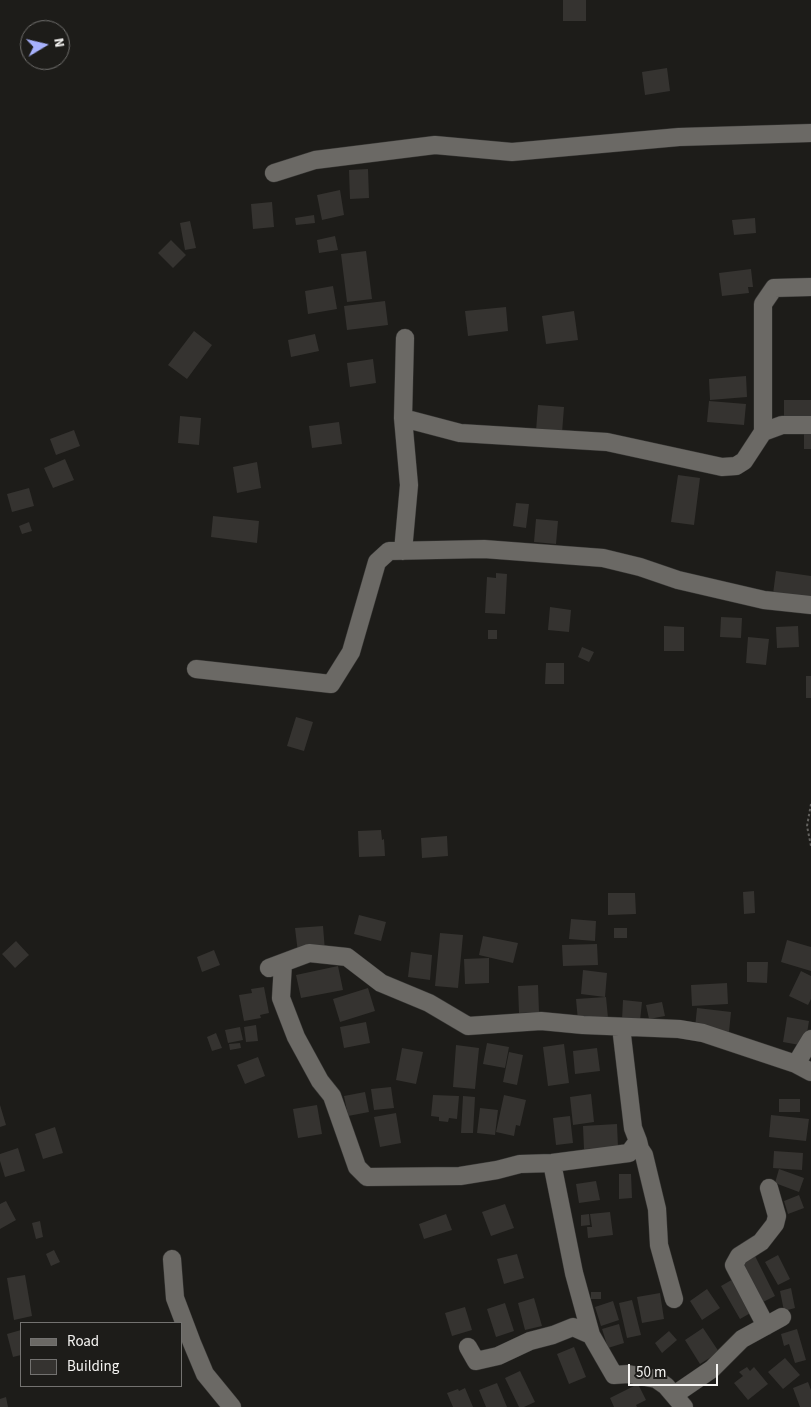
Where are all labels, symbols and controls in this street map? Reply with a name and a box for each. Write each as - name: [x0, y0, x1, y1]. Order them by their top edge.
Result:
- north arrow: [20, 20, 70, 70]
- text: N: [48, 37, 69, 49]
- legend: [20, 1322, 182, 1387]
- text: Road: [67, 1331, 99, 1352]
- scale bar: [631, 1354, 721, 1386]
- text: Building: [67, 1356, 119, 1377]
- text: 50 m: [636, 1362, 666, 1383]

